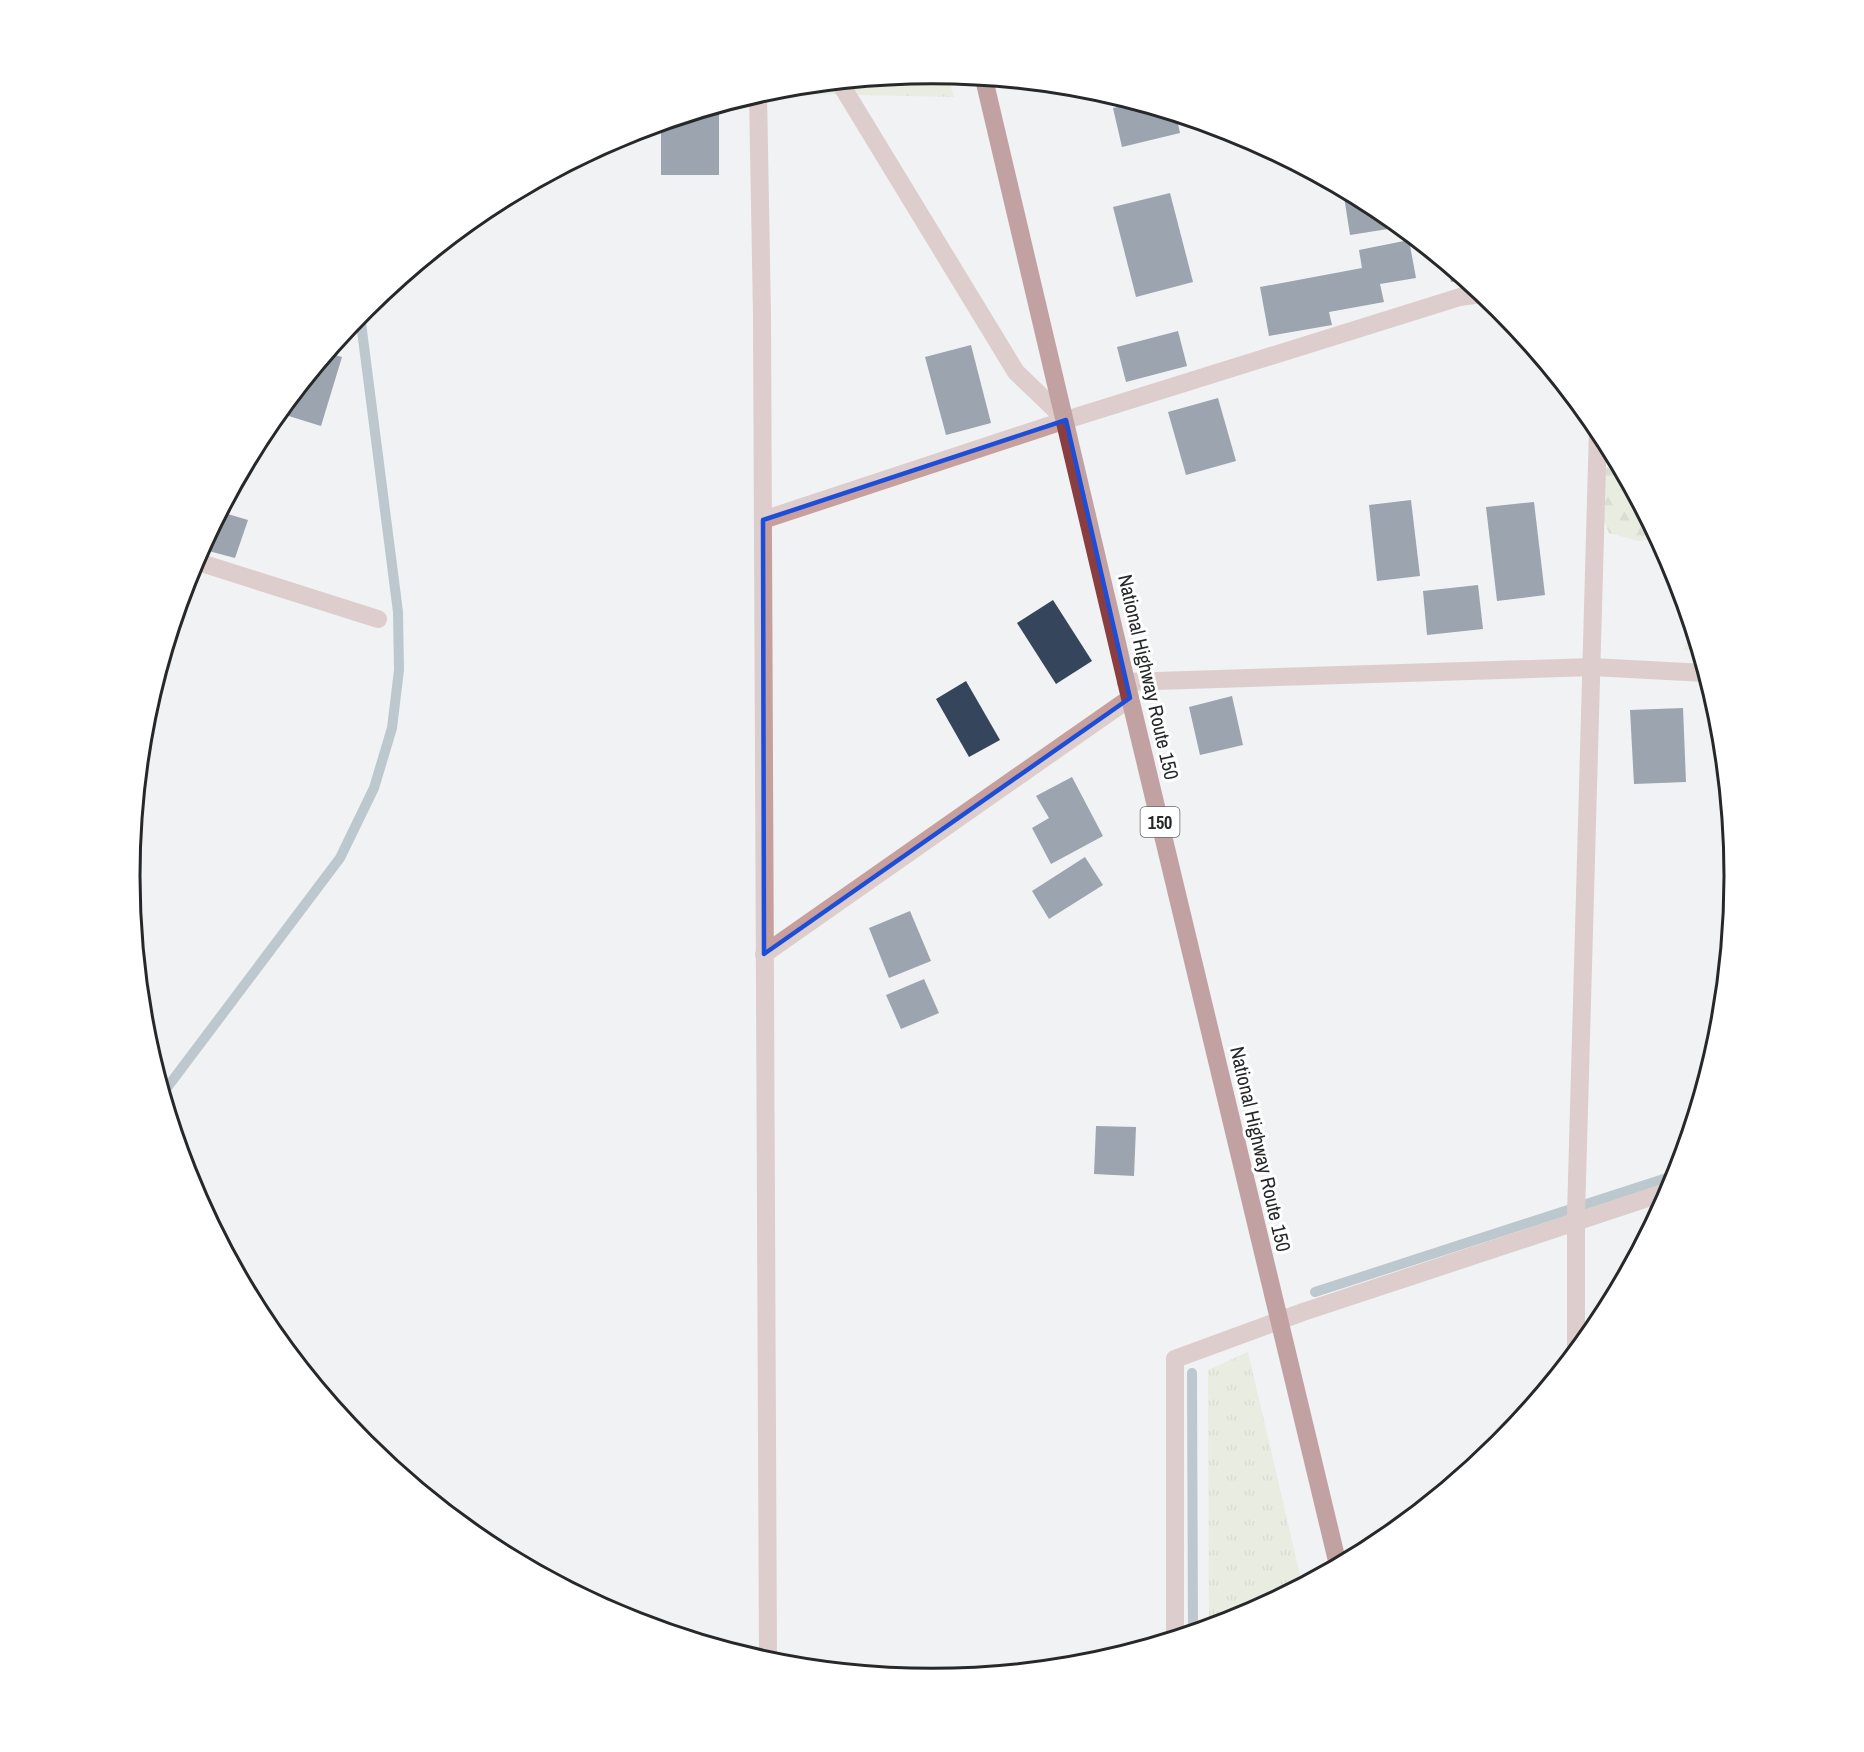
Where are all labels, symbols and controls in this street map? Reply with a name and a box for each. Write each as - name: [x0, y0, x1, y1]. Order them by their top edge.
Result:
- street label: National Highway Route 150: [1112, 572, 1186, 782]
- road number: 150: [1140, 807, 1180, 837]
- street label: National Highway Route 150: [1224, 1044, 1298, 1254]

